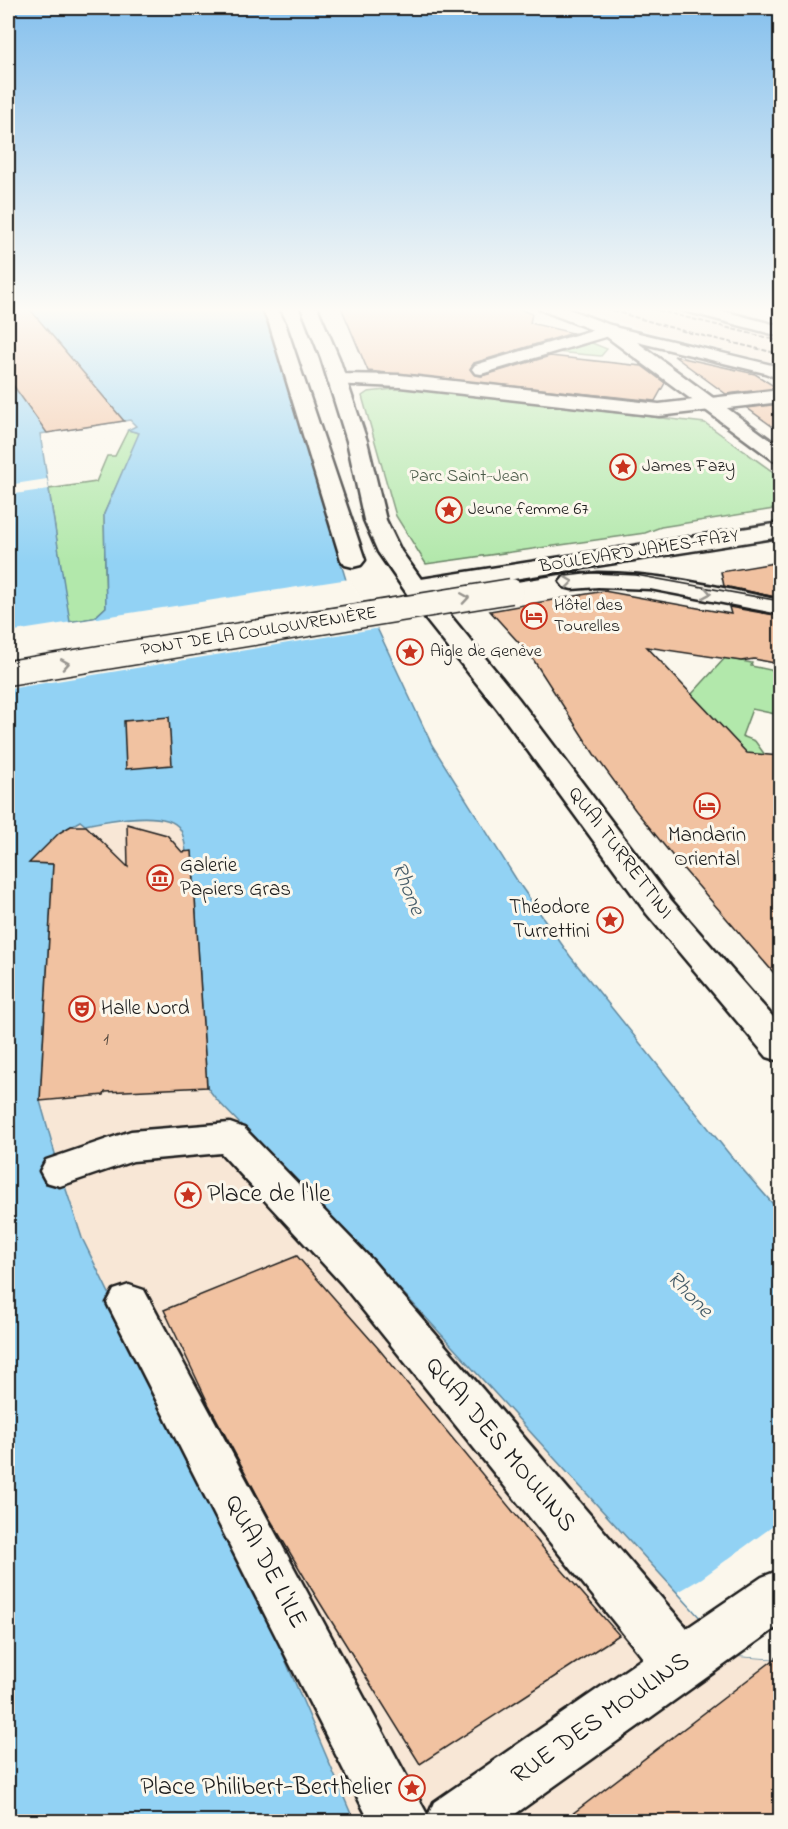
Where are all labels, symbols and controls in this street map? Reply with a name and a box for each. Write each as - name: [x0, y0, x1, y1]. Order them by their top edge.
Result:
- place icon: James Fazy: [608, 452, 638, 482]
- place label: James Fazy: [642, 454, 735, 480]
- park label: Parc Saint-Jean: [410, 464, 529, 490]
- place icon: Jeune femme 67: [434, 495, 464, 525]
- place label: Jeune femme 67: [468, 497, 589, 523]
- street label: BOULEVARD JAMES-FAZY: [537, 523, 741, 581]
- one-way arrow: [565, 577, 574, 589]
- one-way arrow: [701, 586, 711, 599]
- one-way arrow: [460, 593, 470, 605]
- place label: Hôtel des Tourelles: [554, 593, 623, 640]
- street label: PONT DE LA COULOUVRENIÈRE: [139, 600, 379, 664]
- hotel icon: Hôtel des Tourelles: [519, 601, 549, 631]
- place icon: Aigle de Genève: [395, 637, 425, 667]
- place label: Aigle de Genève: [430, 639, 543, 666]
- one-way arrow: [61, 658, 70, 670]
- street label: QUAI TURRETTINI: [560, 780, 680, 926]
- hotel icon: Mandarin Oriental: [692, 791, 722, 821]
- place label: Mandarin Oriental: [668, 821, 746, 875]
- place label: Galerie Papiers Gras: [180, 851, 291, 905]
- water label: Rhone: [382, 858, 433, 921]
- museum icon: Galerie Papiers Gras: [145, 863, 175, 893]
- place label: Théodore Turrettini: [509, 893, 591, 947]
- place icon: Théodore Turrettini: [595, 905, 625, 935]
- theatre icon: Halle Nord: [67, 994, 97, 1024]
- place label: Halle Nord: [101, 994, 190, 1024]
- house number: 1: [103, 1027, 109, 1053]
- place label: Place de l'Ile: [207, 1176, 331, 1214]
- place icon: Place de l'Ile: [173, 1180, 203, 1210]
- water label: Rhone: [658, 1264, 720, 1327]
- street label: QUAI DES MOULINS: [415, 1349, 585, 1541]
- street label: QUAI DE L'ILE: [214, 1488, 316, 1636]
- street label: RUE DES MOULINS: [504, 1643, 698, 1795]
- place label: Place Philibert-Berthelier: [140, 1769, 393, 1807]
- place icon: Place Philibert-Berthelier: [397, 1773, 427, 1803]

